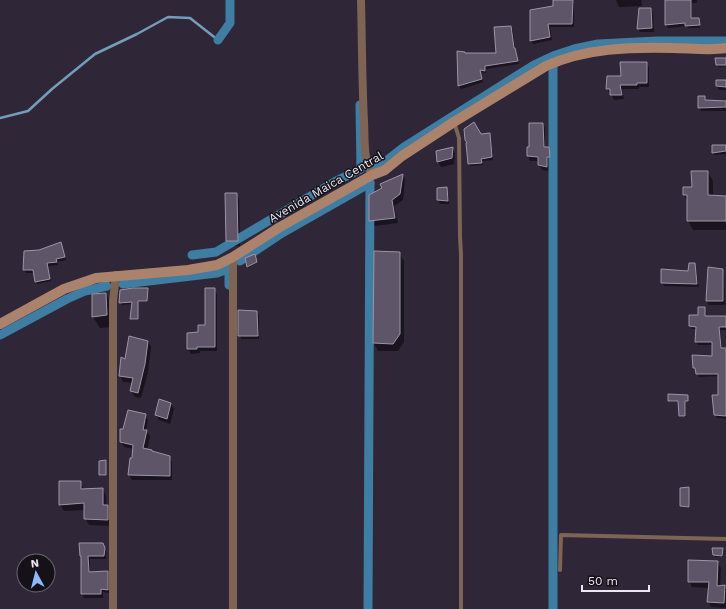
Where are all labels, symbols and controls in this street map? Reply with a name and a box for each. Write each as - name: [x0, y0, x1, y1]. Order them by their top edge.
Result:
- street label: Avenida Maica Central: [266, 148, 386, 225]
- north arrow: [16, 553, 56, 593]
- text: N: [30, 557, 40, 571]
- scale bar: [582, 567, 649, 593]
- text: 50 m: [588, 574, 618, 588]

